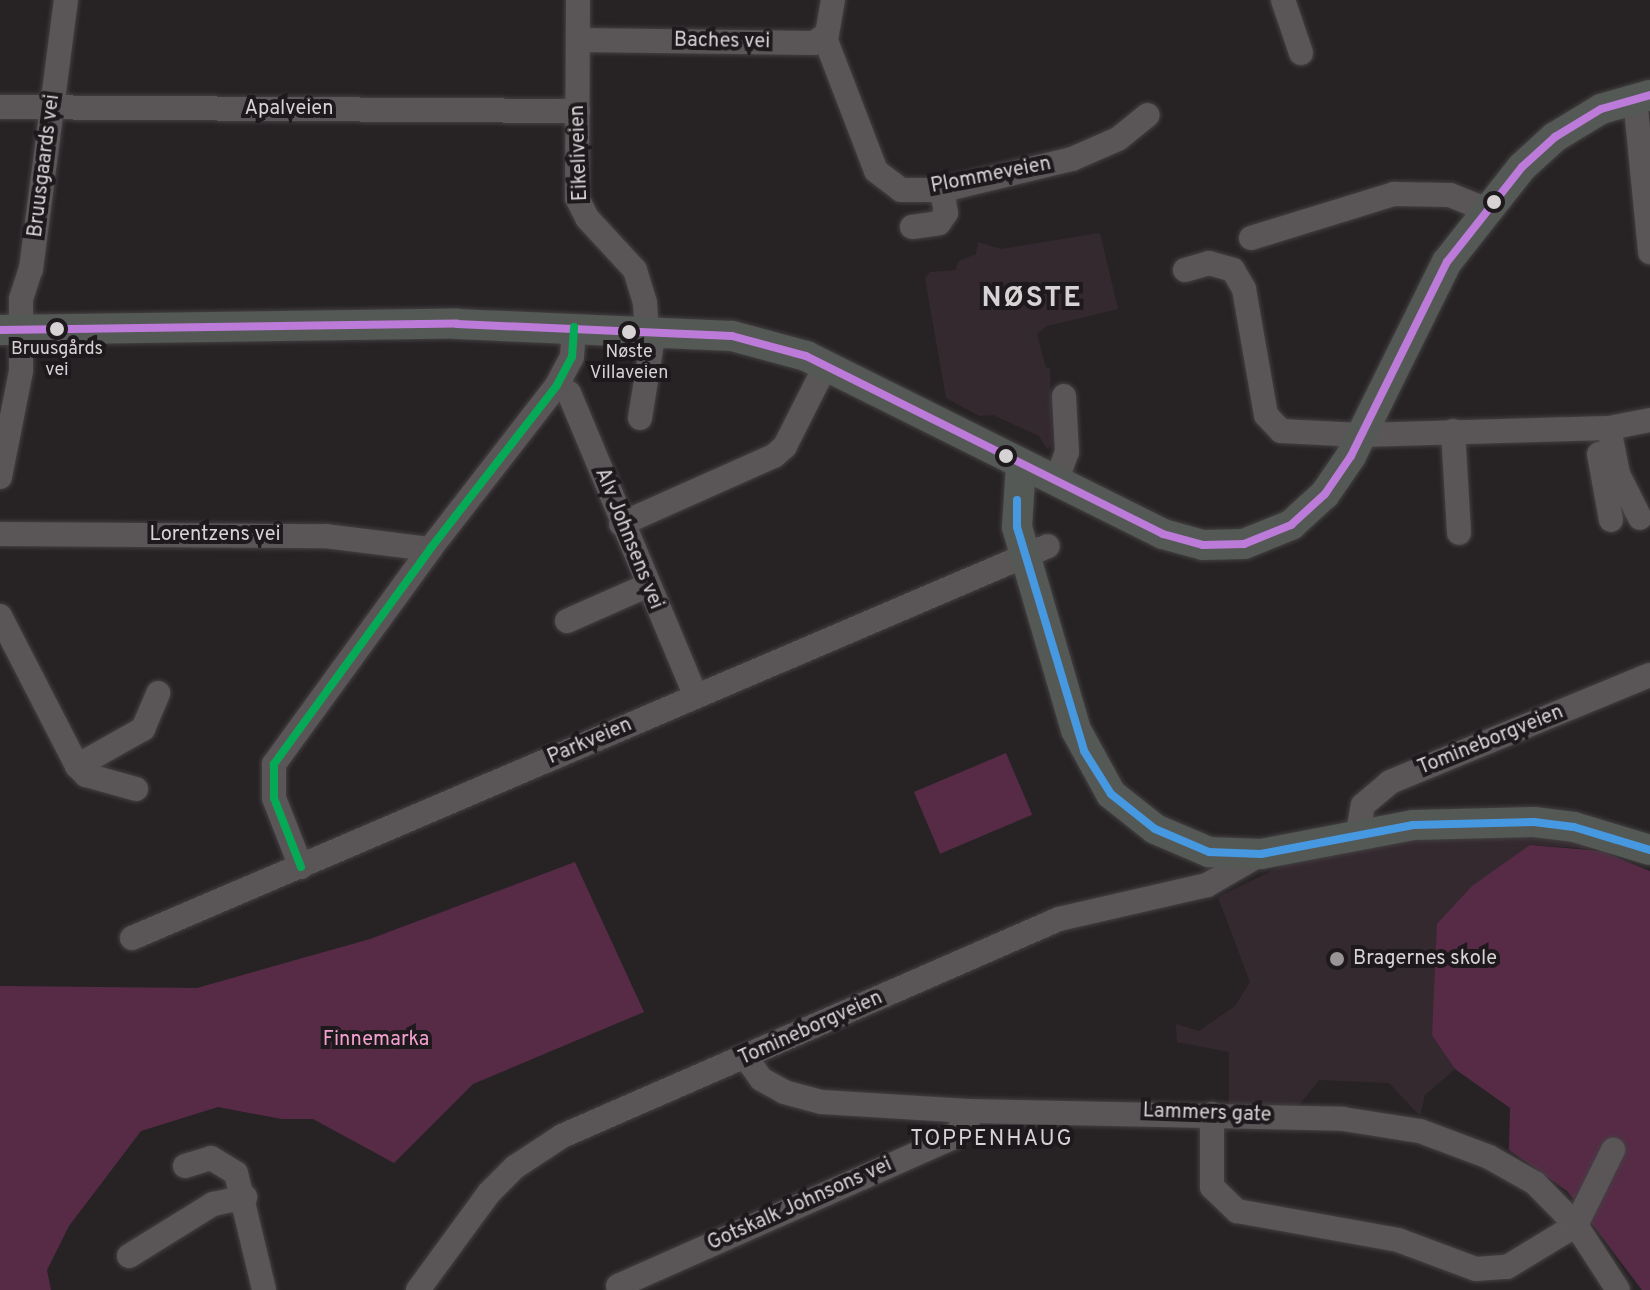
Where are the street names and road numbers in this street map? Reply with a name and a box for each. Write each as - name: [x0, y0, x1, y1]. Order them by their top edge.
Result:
- street label: Baches vei: [674, 29, 770, 55]
- street label: Bruusgaards vei: [24, 93, 66, 239]
- street label: Apalveien: [244, 97, 334, 121]
- street label: Eikeliveien: [566, 104, 594, 202]
- street label: Plommeveien: [929, 153, 1053, 199]
- street label: Alv Johnsens vei: [589, 465, 667, 613]
- street label: Lorentzens vei: [150, 523, 280, 547]
- street label: Tomineborgveien: [1415, 701, 1567, 781]
- street label: Parkveien: [544, 714, 636, 770]
- street label: Tomineborgveien: [735, 987, 887, 1071]
- street label: Lammers gate: [1142, 1100, 1272, 1128]
- street label: Gotskalk Johnsons vei: [704, 1154, 896, 1256]

